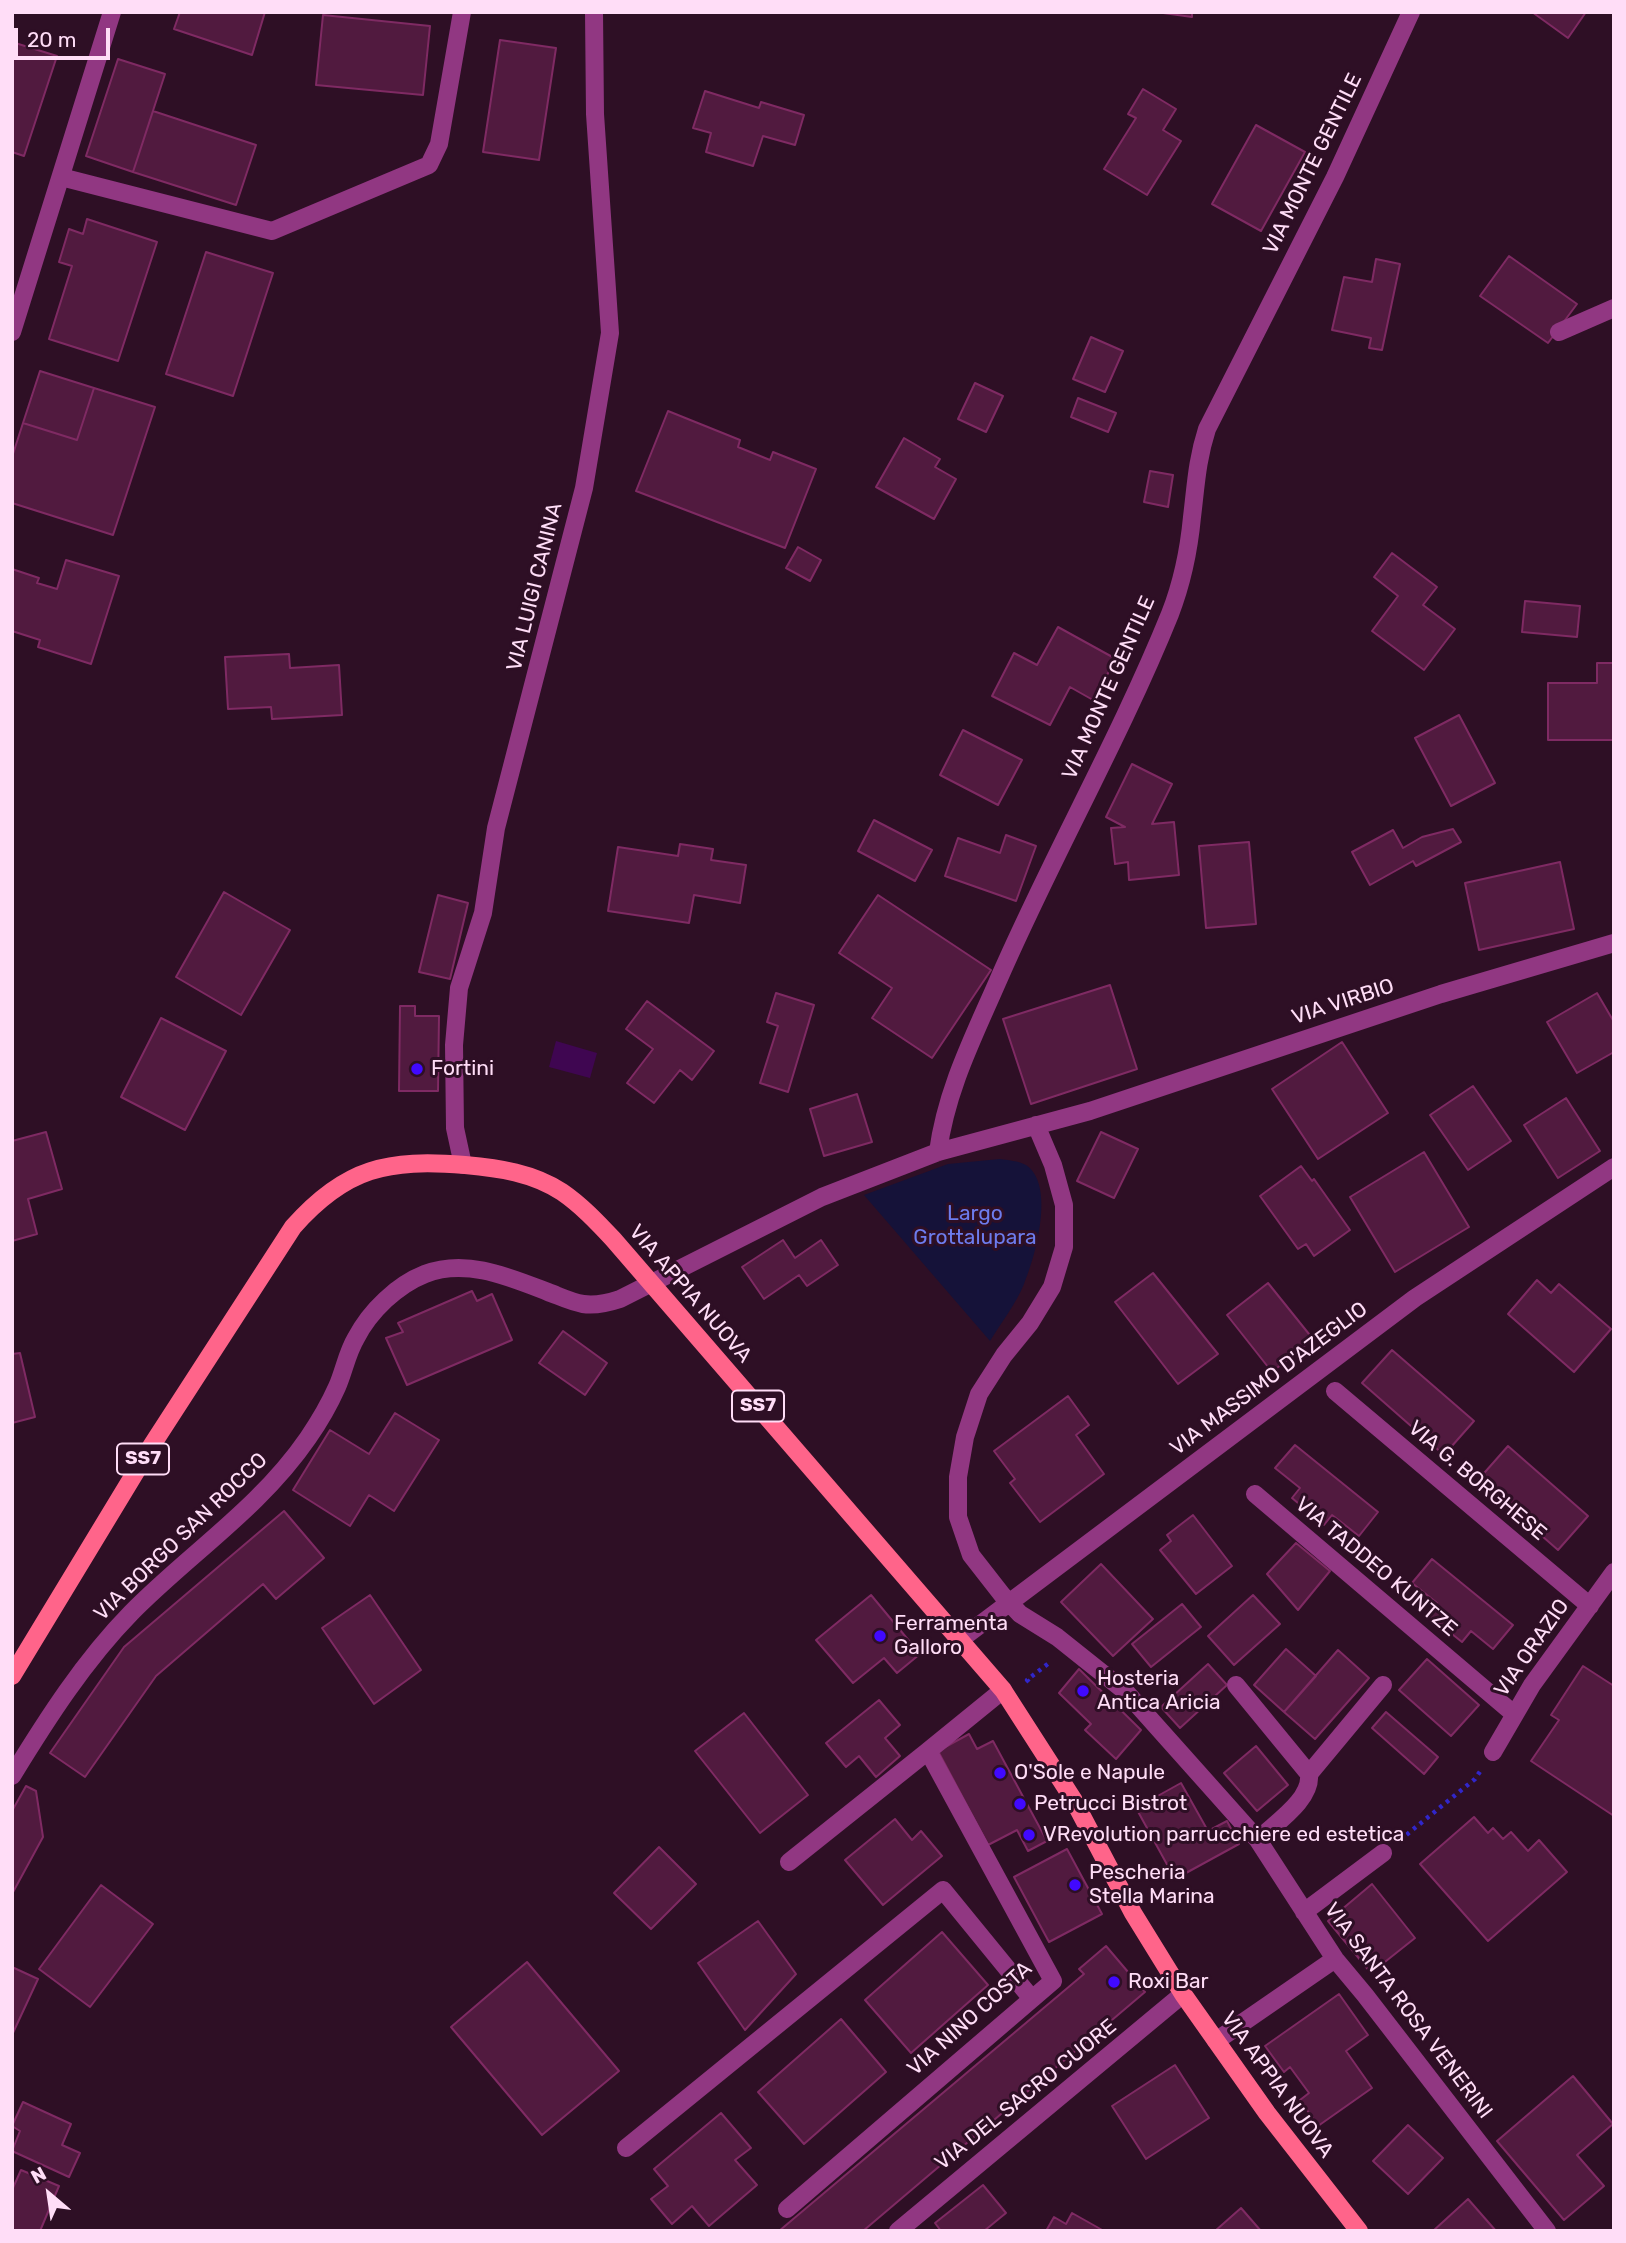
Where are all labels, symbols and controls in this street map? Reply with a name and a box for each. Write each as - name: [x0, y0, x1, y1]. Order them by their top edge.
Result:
- scale bar: [18, 14, 114, 58]
- text: 20 m: [27, 27, 76, 52]
- street label: VIA MONTE GENTILE: [1258, 69, 1368, 259]
- street label: VIA LUIGI CANINA: [502, 500, 568, 674]
- street label: VIA MONTE GENTILE: [1057, 592, 1161, 784]
- street label: VIA VIRBIO: [1289, 974, 1397, 1030]
- place label: Fortini: [431, 1056, 494, 1082]
- marker: Fortini: [409, 1061, 425, 1077]
- park label: Largo Grottalupara: [913, 1201, 1037, 1251]
- street label: VIA APPIA NUOVA: [623, 1220, 757, 1368]
- street label: VIA MASSIMO D'AZEGLIO: [1166, 1297, 1372, 1461]
- road number: SS7: [732, 1390, 784, 1422]
- street label: VIA G. BORGHESE: [1403, 1416, 1551, 1546]
- road number: SS7: [117, 1443, 169, 1474]
- street label: VIA BORGO SAN ROCCO: [89, 1448, 273, 1626]
- street label: VIA TADDEO KUNTZE: [1290, 1492, 1462, 1642]
- street label: VIA ORAZIO: [1489, 1594, 1575, 1702]
- place label: Ferramenta Galloro: [894, 1611, 1008, 1661]
- marker: Ferramenta Galloro: [872, 1628, 888, 1644]
- place label: Hosteria Antica Aricia: [1097, 1666, 1221, 1716]
- marker: Hosteria Antica Aricia: [1075, 1683, 1091, 1699]
- place label: O'Sole e Napule: [1014, 1760, 1165, 1786]
- marker: O'Sole e Napule: [992, 1765, 1008, 1781]
- place label: Petrucci Bistrot: [1034, 1791, 1187, 1817]
- marker: Petrucci Bistrot: [1012, 1796, 1028, 1812]
- place label: VRevolution parrucchiere ed estetica: [1043, 1822, 1404, 1848]
- marker: VRevolution parrucchiere ed estetica: [1021, 1827, 1037, 1843]
- place label: Pescheria Stella Marina: [1089, 1860, 1215, 1910]
- marker: Pescheria Stella Marina: [1067, 1877, 1083, 1893]
- street label: VIA SANTA ROSA VENERINI: [1319, 1898, 1497, 2124]
- street label: VIA NINO COSTA: [903, 1957, 1037, 2081]
- place label: Roxi Bar: [1128, 1969, 1209, 1995]
- marker: Roxi Bar: [1106, 1974, 1122, 1990]
- street label: VIA APPIA NUOVA: [1215, 2007, 1339, 2163]
- street label: VIA DEL SACRO CUORE: [930, 2014, 1122, 2176]
- north arrow: [14, 2159, 84, 2229]
- text: N: [27, 2162, 50, 2189]

